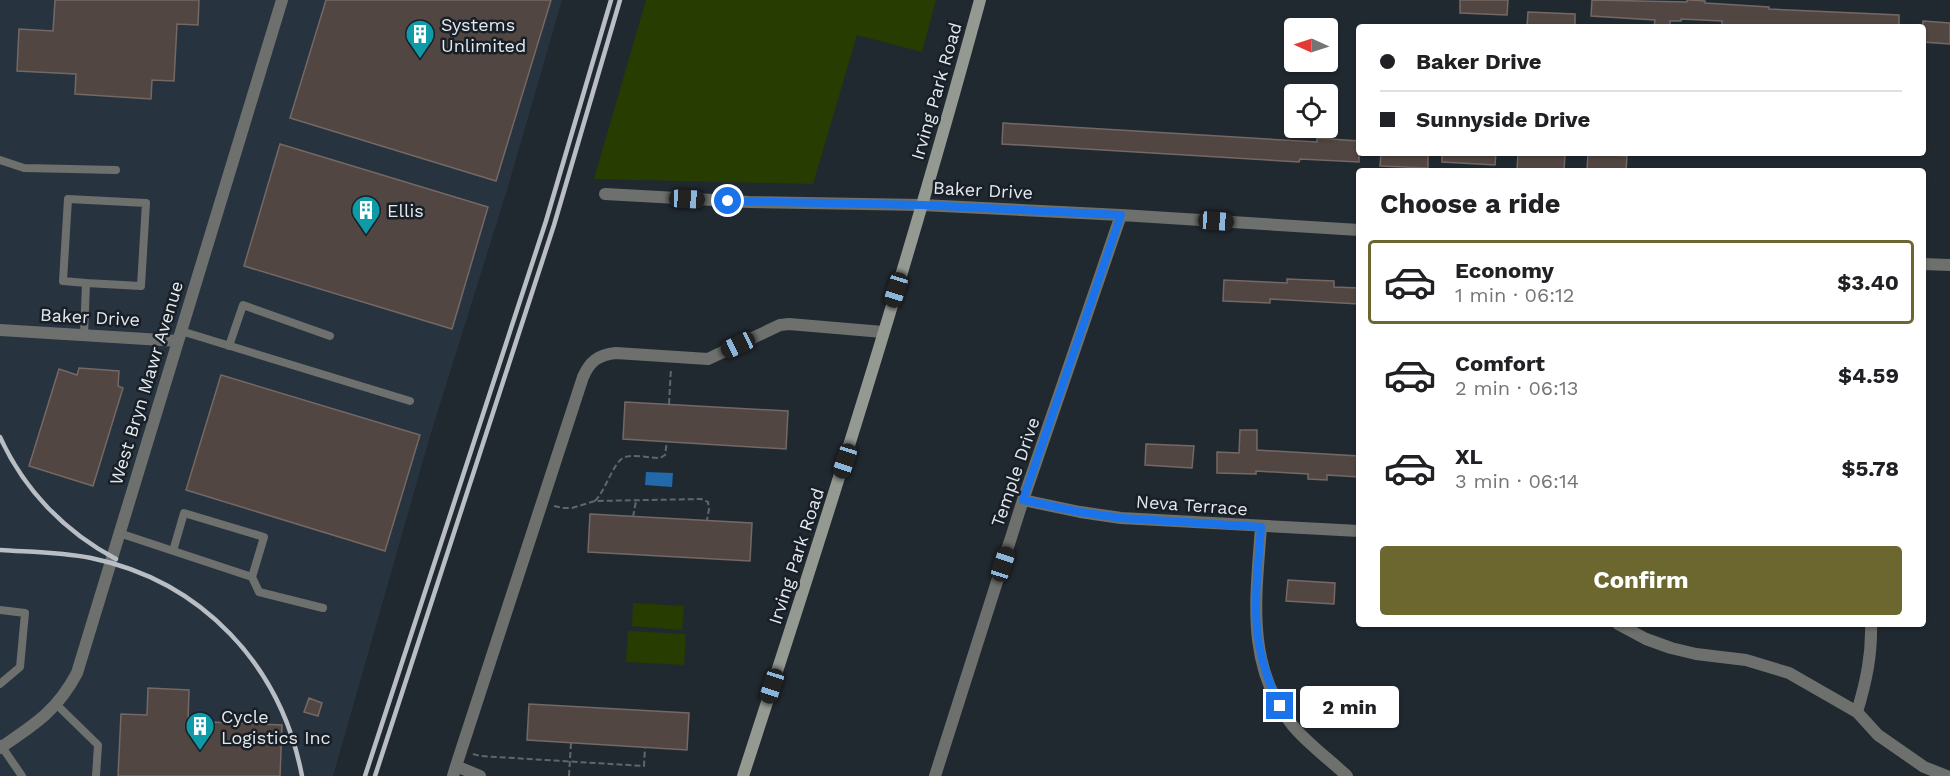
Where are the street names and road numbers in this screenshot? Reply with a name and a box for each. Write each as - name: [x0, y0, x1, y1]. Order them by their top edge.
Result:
- street label: Irving Park Road: [906, 20, 966, 162]
- street label: Baker Drive: [932, 177, 1034, 203]
- street label: West Bryn Mawr Avenue: [105, 278, 187, 488]
- street label: Baker Drive: [39, 304, 141, 330]
- street label: Temple Drive: [986, 414, 1044, 530]
- street label: Irving Park Road: [764, 485, 828, 627]
- street label: Neva Terrace: [1135, 491, 1249, 519]

